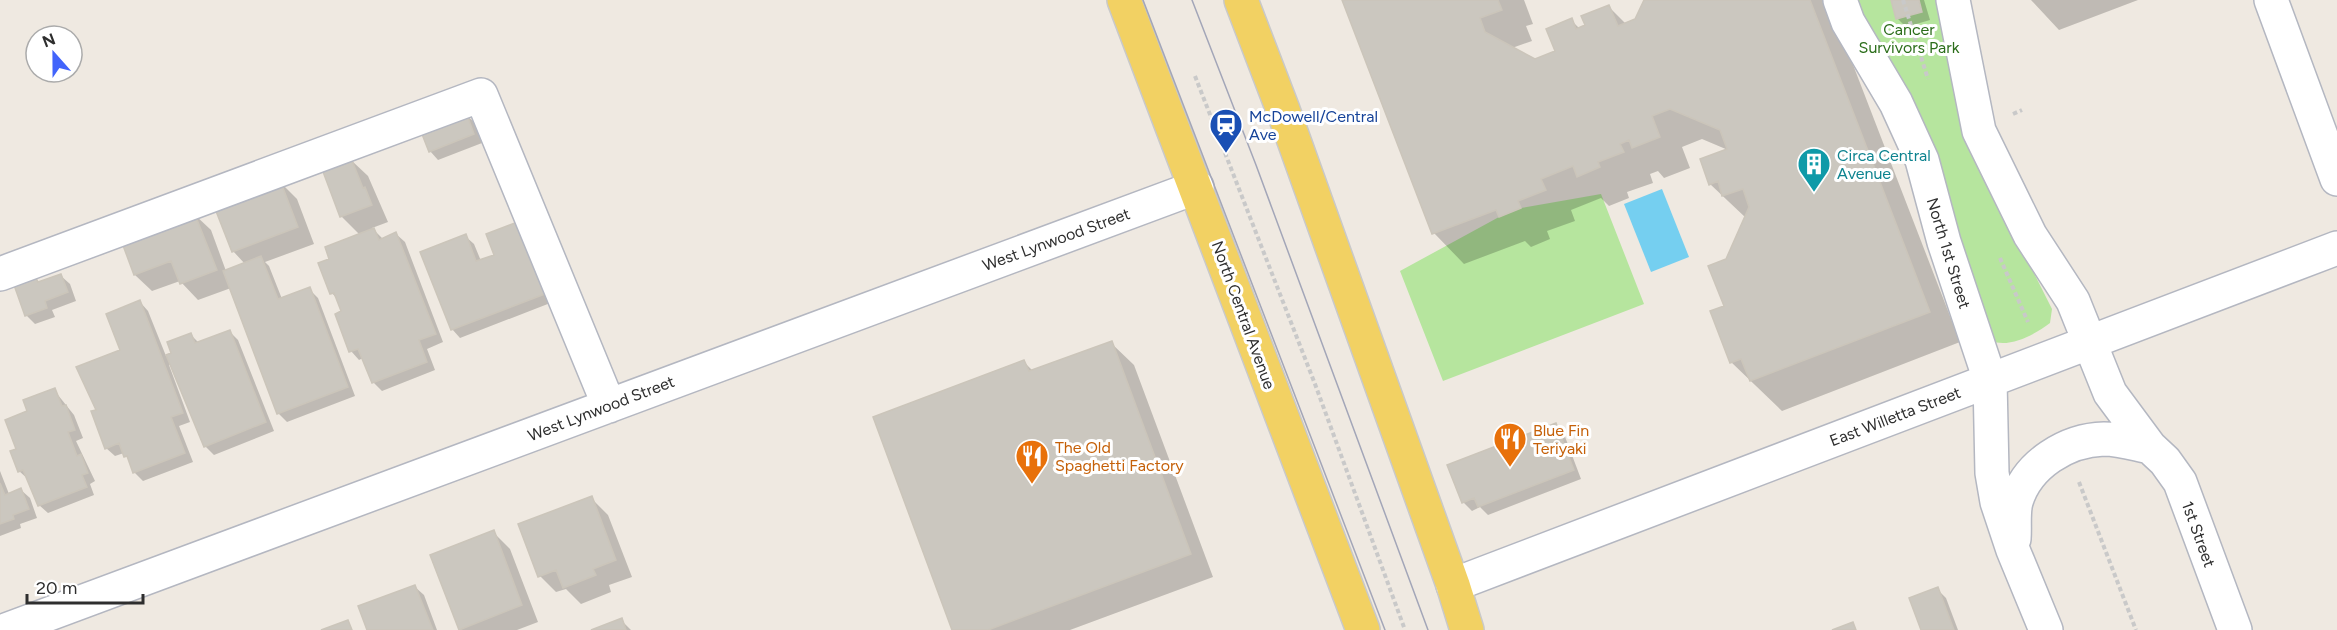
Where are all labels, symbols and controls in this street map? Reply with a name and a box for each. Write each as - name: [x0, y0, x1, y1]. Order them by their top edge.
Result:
- park label: Cancer Survivors Park: [1859, 20, 1960, 57]
- north arrow: [24, 24, 84, 84]
- text: N: [40, 29, 58, 52]
- station icon: McDowell/Central Ave: [1208, 107, 1244, 154]
- place label: McDowell/Central Ave: [1249, 107, 1378, 144]
- building icon: Circa Central Avenue: [1796, 146, 1832, 193]
- place label: Circa Central Avenue: [1837, 146, 1931, 183]
- street label: North 1st Street: [1923, 195, 1974, 311]
- street label: West Lynwood Street: [980, 204, 1132, 275]
- street label: North Central Avenue: [1208, 238, 1279, 392]
- street label: West Lynwood Street: [525, 372, 677, 445]
- street label: East Willetta Street: [1827, 383, 1963, 450]
- restaurant icon: Blue Fin Teriyaki: [1492, 421, 1528, 468]
- place label: Blue Fin Teriyaki: [1533, 421, 1589, 458]
- restaurant icon: The Old Spaghetti Factory: [1014, 438, 1050, 485]
- place label: The Old Spaghetti Factory: [1055, 438, 1184, 475]
- street label: 1st Street: [2178, 499, 2219, 570]
- scale bar: [27, 567, 142, 605]
- text: 20 m: [36, 577, 77, 599]

